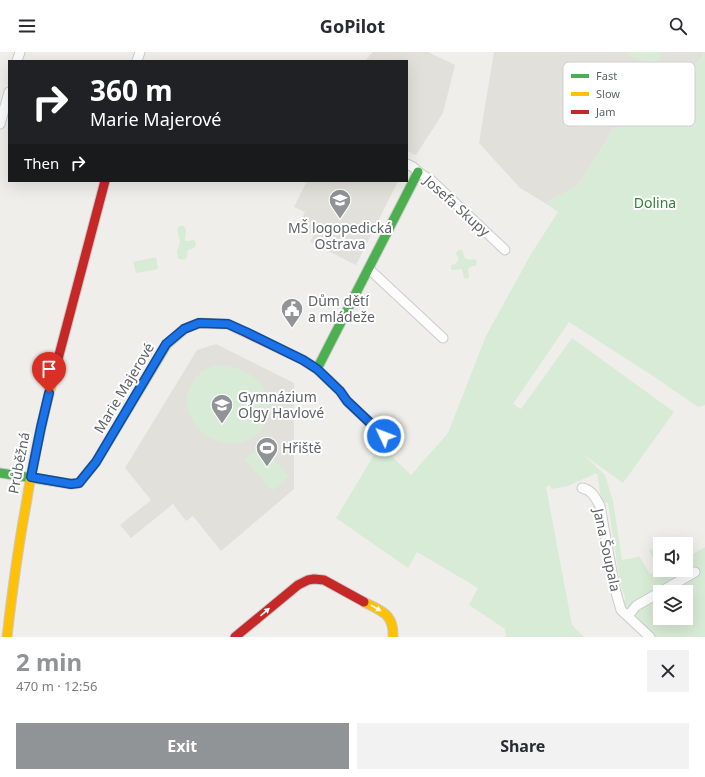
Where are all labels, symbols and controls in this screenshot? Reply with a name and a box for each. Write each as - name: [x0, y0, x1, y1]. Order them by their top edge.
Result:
- text: GoPilot: [320, 14, 385, 38]
- icon: menu: [16, 15, 38, 37]
- icon: search: [667, 15, 689, 37]
- legend: [563, 62, 695, 126]
- text: Fast: [596, 68, 617, 83]
- text: 360 m: [90, 71, 173, 109]
- icon: right: [24, 76, 76, 128]
- text: Slow: [596, 86, 620, 101]
- text: Jam: [595, 104, 615, 119]
- text: Marie Majerové: [90, 107, 221, 131]
- icon: right: [67, 152, 89, 174]
- text: Then: [24, 153, 59, 173]
- street label: Josefa Skupy: [419, 170, 495, 241]
- school or university icon: MŠ logopedická Ostrava: [327, 187, 353, 220]
- park label: Dolina: [634, 193, 676, 212]
- place label: MŠ logopedická Ostrava: [288, 218, 392, 253]
- place label: Dům dětí a mládeže: [308, 291, 375, 326]
- public building icon: Dům dětí a mládeže: [279, 296, 305, 329]
- street label: Marie Majerové: [89, 339, 158, 436]
- pin: [32, 352, 66, 393]
- icon: arrive: [38, 358, 60, 380]
- place label: Gymnázium Olgy Havlové: [238, 387, 324, 422]
- school or university icon: Gymnázium Olgy Havlové: [209, 392, 235, 425]
- position arrow: [363, 415, 405, 457]
- street label: Průběžná: [3, 430, 34, 495]
- sports icon: Hřiště: [254, 435, 280, 468]
- place label: Hřiště: [282, 438, 322, 457]
- street label: Jana Šoupala: [589, 505, 626, 593]
- map controls: [653, 537, 693, 625]
- button: sound: [653, 537, 693, 577]
- button: layers: [653, 585, 693, 625]
- one-way arrow: [370, 604, 382, 611]
- one-way arrow: [260, 608, 270, 617]
- text: 2 min: [16, 645, 82, 678]
- button: close: [647, 650, 689, 692]
- text: 470 m · 12:56: [16, 677, 97, 695]
- button: Exit: [16, 723, 349, 769]
- button: Share: [357, 723, 689, 769]

